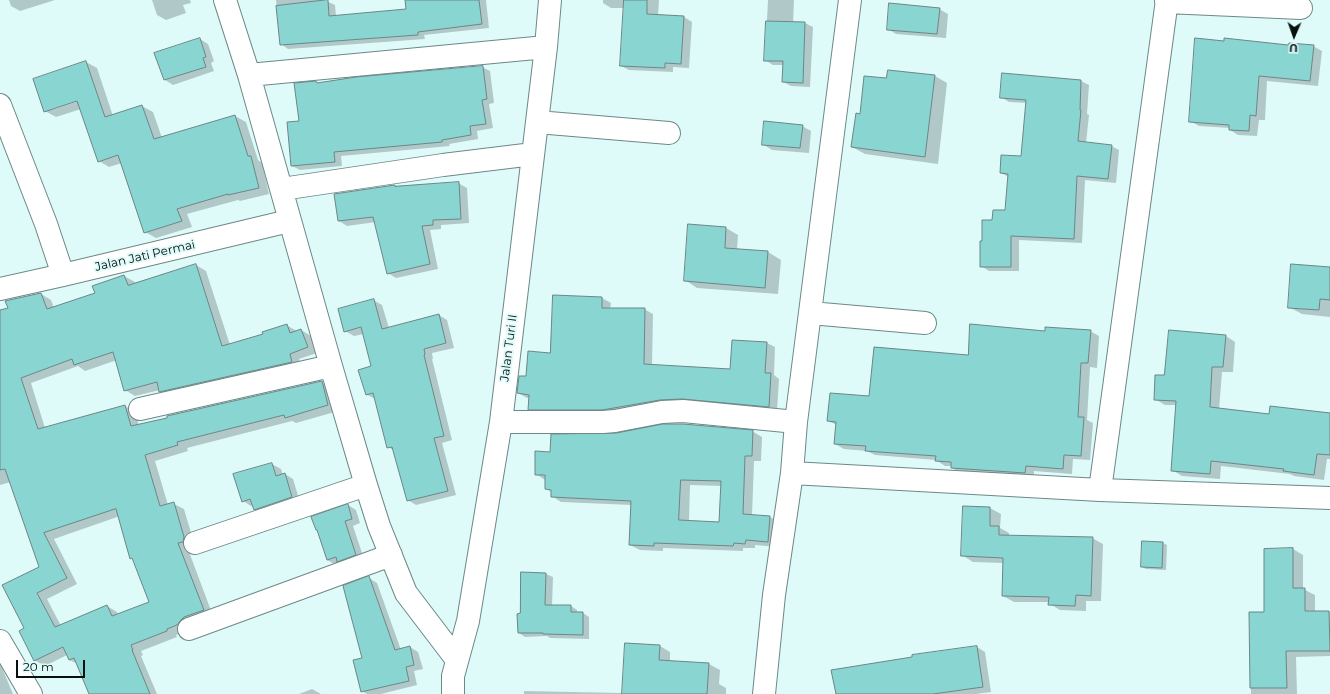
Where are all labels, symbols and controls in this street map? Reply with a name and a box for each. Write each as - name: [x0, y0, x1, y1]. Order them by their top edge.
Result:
- north arrow: [1274, 16, 1314, 56]
- text: U: [1289, 41, 1298, 55]
- street label: Jalan Jati Permai: [93, 237, 197, 275]
- street label: Jalan Turi II: [498, 313, 520, 383]
- scale bar: [18, 652, 87, 678]
- text: 20 m: [23, 659, 54, 674]

